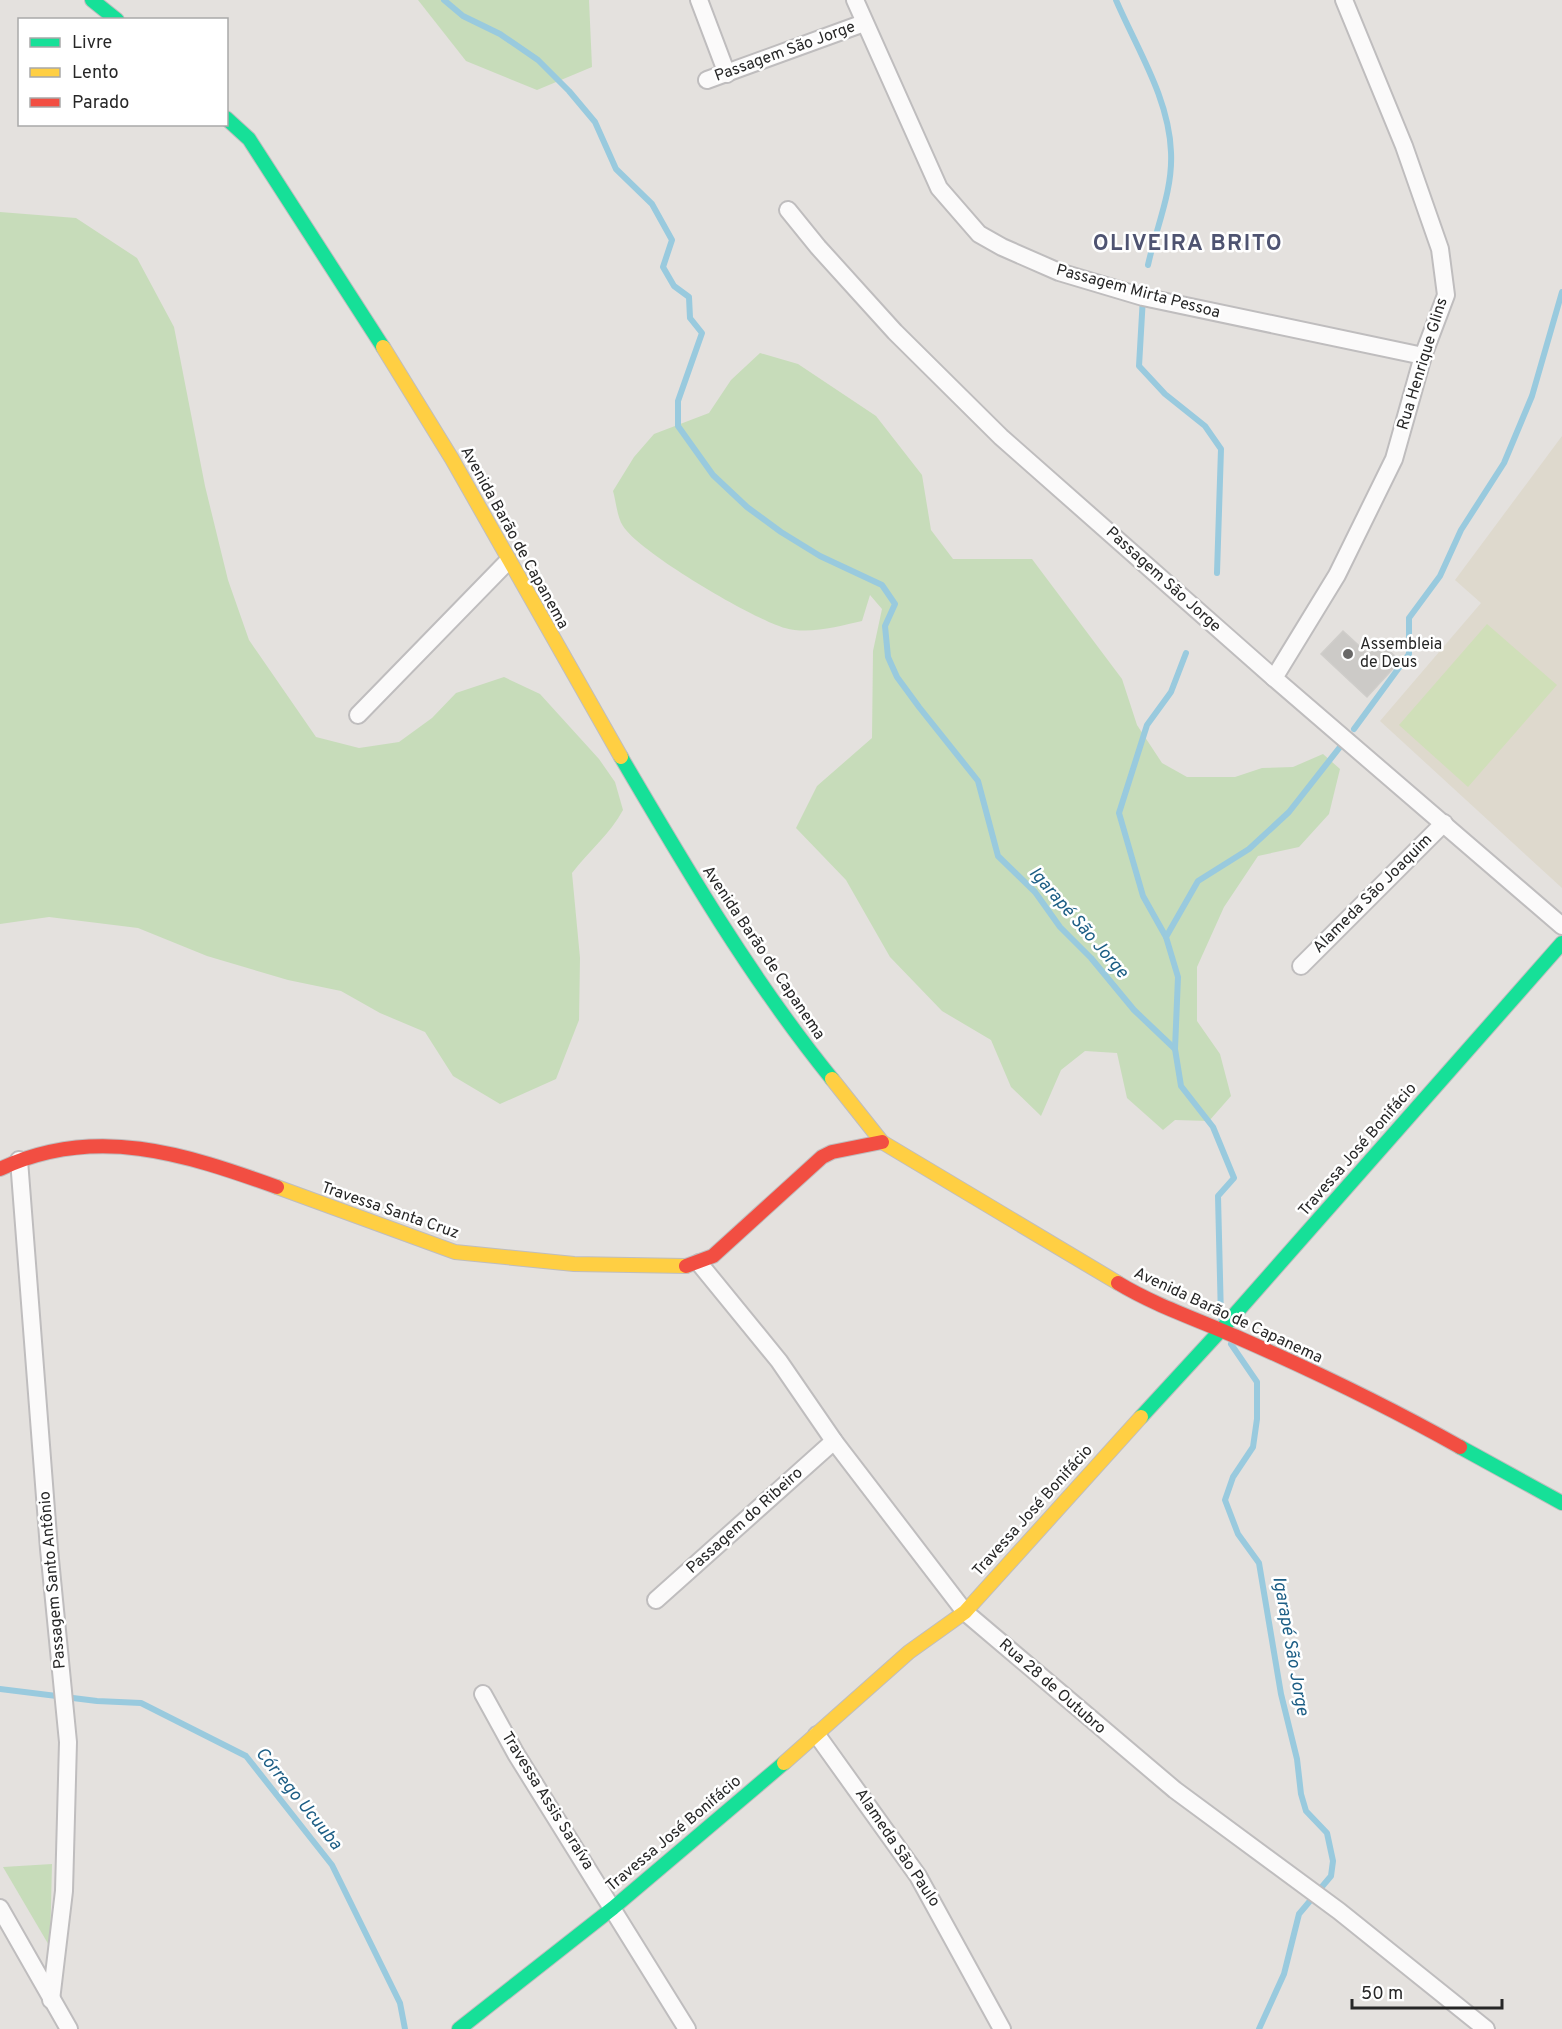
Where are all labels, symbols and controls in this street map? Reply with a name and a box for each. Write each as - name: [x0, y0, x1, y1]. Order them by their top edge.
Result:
- street label: Passagem São Jorge: [712, 17, 858, 87]
- legend: [18, 18, 228, 126]
- text: Livre: [72, 32, 112, 55]
- text: Lento: [72, 62, 118, 85]
- text: Parado: [72, 92, 129, 115]
- district label: OLIVEIRA BRITO: [1093, 231, 1283, 258]
- street label: Passagem Mirta Pessoa: [1054, 260, 1222, 324]
- street label: Rua Henrique Glins: [1393, 295, 1453, 433]
- street label: Avenida Barão de Capanema: [455, 443, 573, 633]
- street label: Passagem São Jorge: [1101, 523, 1225, 637]
- place label: Assembleia de Deus: [1360, 635, 1442, 673]
- marker: Assembleia de Deus: [1341, 647, 1355, 661]
- street label: Alameda São Joaquim: [1309, 830, 1437, 958]
- street label: Avenida Barão de Capanema: [697, 862, 829, 1044]
- water label: Igarapé São Jorge: [1023, 862, 1133, 984]
- street label: Travessa José Bonifácio: [1295, 1079, 1421, 1221]
- street label: Travessa Santa Cruz: [319, 1178, 461, 1244]
- street label: Avenida Barão de Capanema: [1131, 1263, 1325, 1369]
- street label: Travessa José Bonifácio: [969, 1441, 1097, 1581]
- street label: Passagem do Ribeiro: [683, 1463, 807, 1579]
- street label: Passagem Santo Antônio: [35, 1490, 71, 1670]
- water label: Igarapé São Jorge: [1266, 1575, 1314, 1718]
- street label: Rua 28 de Outubro: [994, 1635, 1110, 1739]
- street label: Travessa Assis Saraíva: [496, 1728, 598, 1874]
- water label: Córrego Ucuuba: [250, 1743, 347, 1856]
- street label: Travessa José Bonifácio: [602, 1772, 746, 1896]
- street label: Alameda São Paulo: [850, 1785, 944, 1911]
- scale bar: [1352, 1972, 1502, 2010]
- text: 50 m: [1361, 1983, 1403, 2006]

